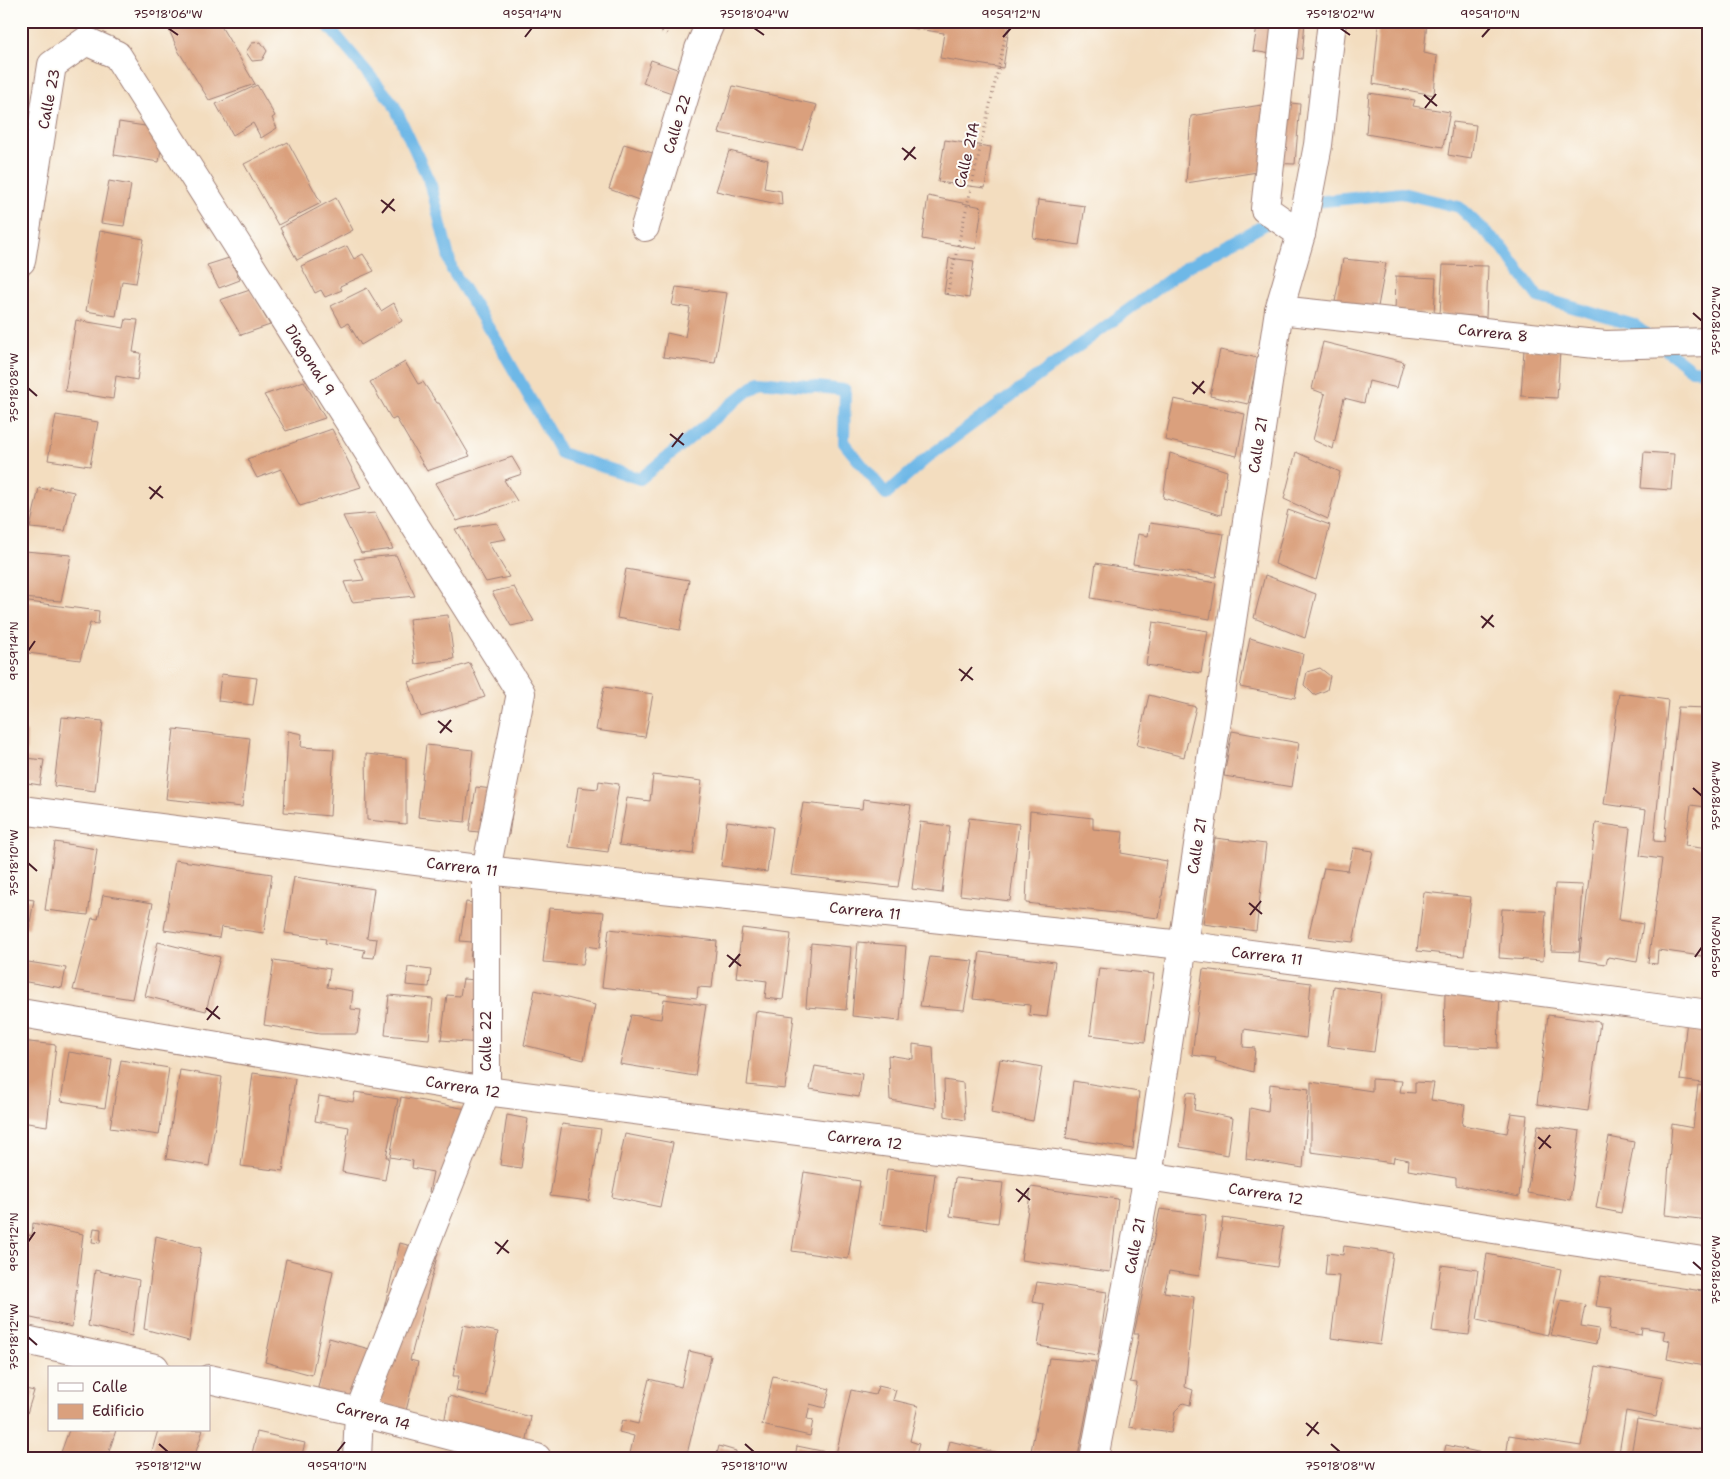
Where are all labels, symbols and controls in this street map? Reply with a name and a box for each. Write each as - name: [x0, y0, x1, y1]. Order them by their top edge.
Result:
- text: 75°18'06"W: [133, 6, 203, 22]
- text: 9°59'14"N: [502, 6, 562, 22]
- text: 75°18'04"W: [719, 6, 789, 22]
- text: 9°59'12"N: [981, 6, 1041, 22]
- text: 75°18'02"W: [1305, 6, 1375, 22]
- text: 9°59'10"N: [1460, 6, 1520, 22]
- street label: Calle 23: [33, 67, 65, 131]
- street label: Calle 22: [659, 92, 695, 156]
- street label: Calle 21A: [950, 120, 984, 190]
- text: 75°18'02"W: [1708, 286, 1724, 356]
- street label: Carrera 8: [1457, 319, 1529, 347]
- street label: Diagonal 9: [280, 321, 340, 399]
- text: 75°18'08"W: [6, 353, 22, 423]
- street label: Calle 21: [1244, 415, 1272, 475]
- text: 9°59'14"N: [6, 621, 22, 681]
- text: 75°18'04"W: [1708, 761, 1724, 831]
- street label: Calle 21: [1183, 816, 1211, 876]
- text: 75°18'10"W: [6, 829, 22, 897]
- street label: Carrera 11: [425, 853, 499, 881]
- street label: Carrera 11: [828, 897, 902, 925]
- text: 9°59'06"N: [1708, 916, 1724, 978]
- street label: Carrera 11: [1230, 942, 1304, 970]
- street label: Calle 22: [476, 1011, 496, 1072]
- street label: Carrera 12: [424, 1071, 502, 1103]
- street label: Carrera 12: [826, 1125, 904, 1155]
- street label: Carrera 12: [1227, 1178, 1305, 1210]
- text: 9°59'12"N: [6, 1212, 22, 1272]
- street label: Calle 21: [1120, 1216, 1150, 1276]
- text: 75°18'06"W: [1708, 1235, 1724, 1305]
- text: 75°18'12"W: [6, 1304, 22, 1370]
- legend: [48, 1366, 210, 1432]
- text: Calle: [92, 1377, 128, 1397]
- street label: Carrera 14: [334, 1397, 412, 1435]
- text: Edificio: [92, 1401, 144, 1421]
- text: 75°18'12"W: [135, 1458, 201, 1474]
- text: 9°59'10"N: [307, 1458, 367, 1474]
- text: 75°18'10"W: [720, 1458, 788, 1474]
- text: 75°18'08"W: [1305, 1458, 1375, 1474]

